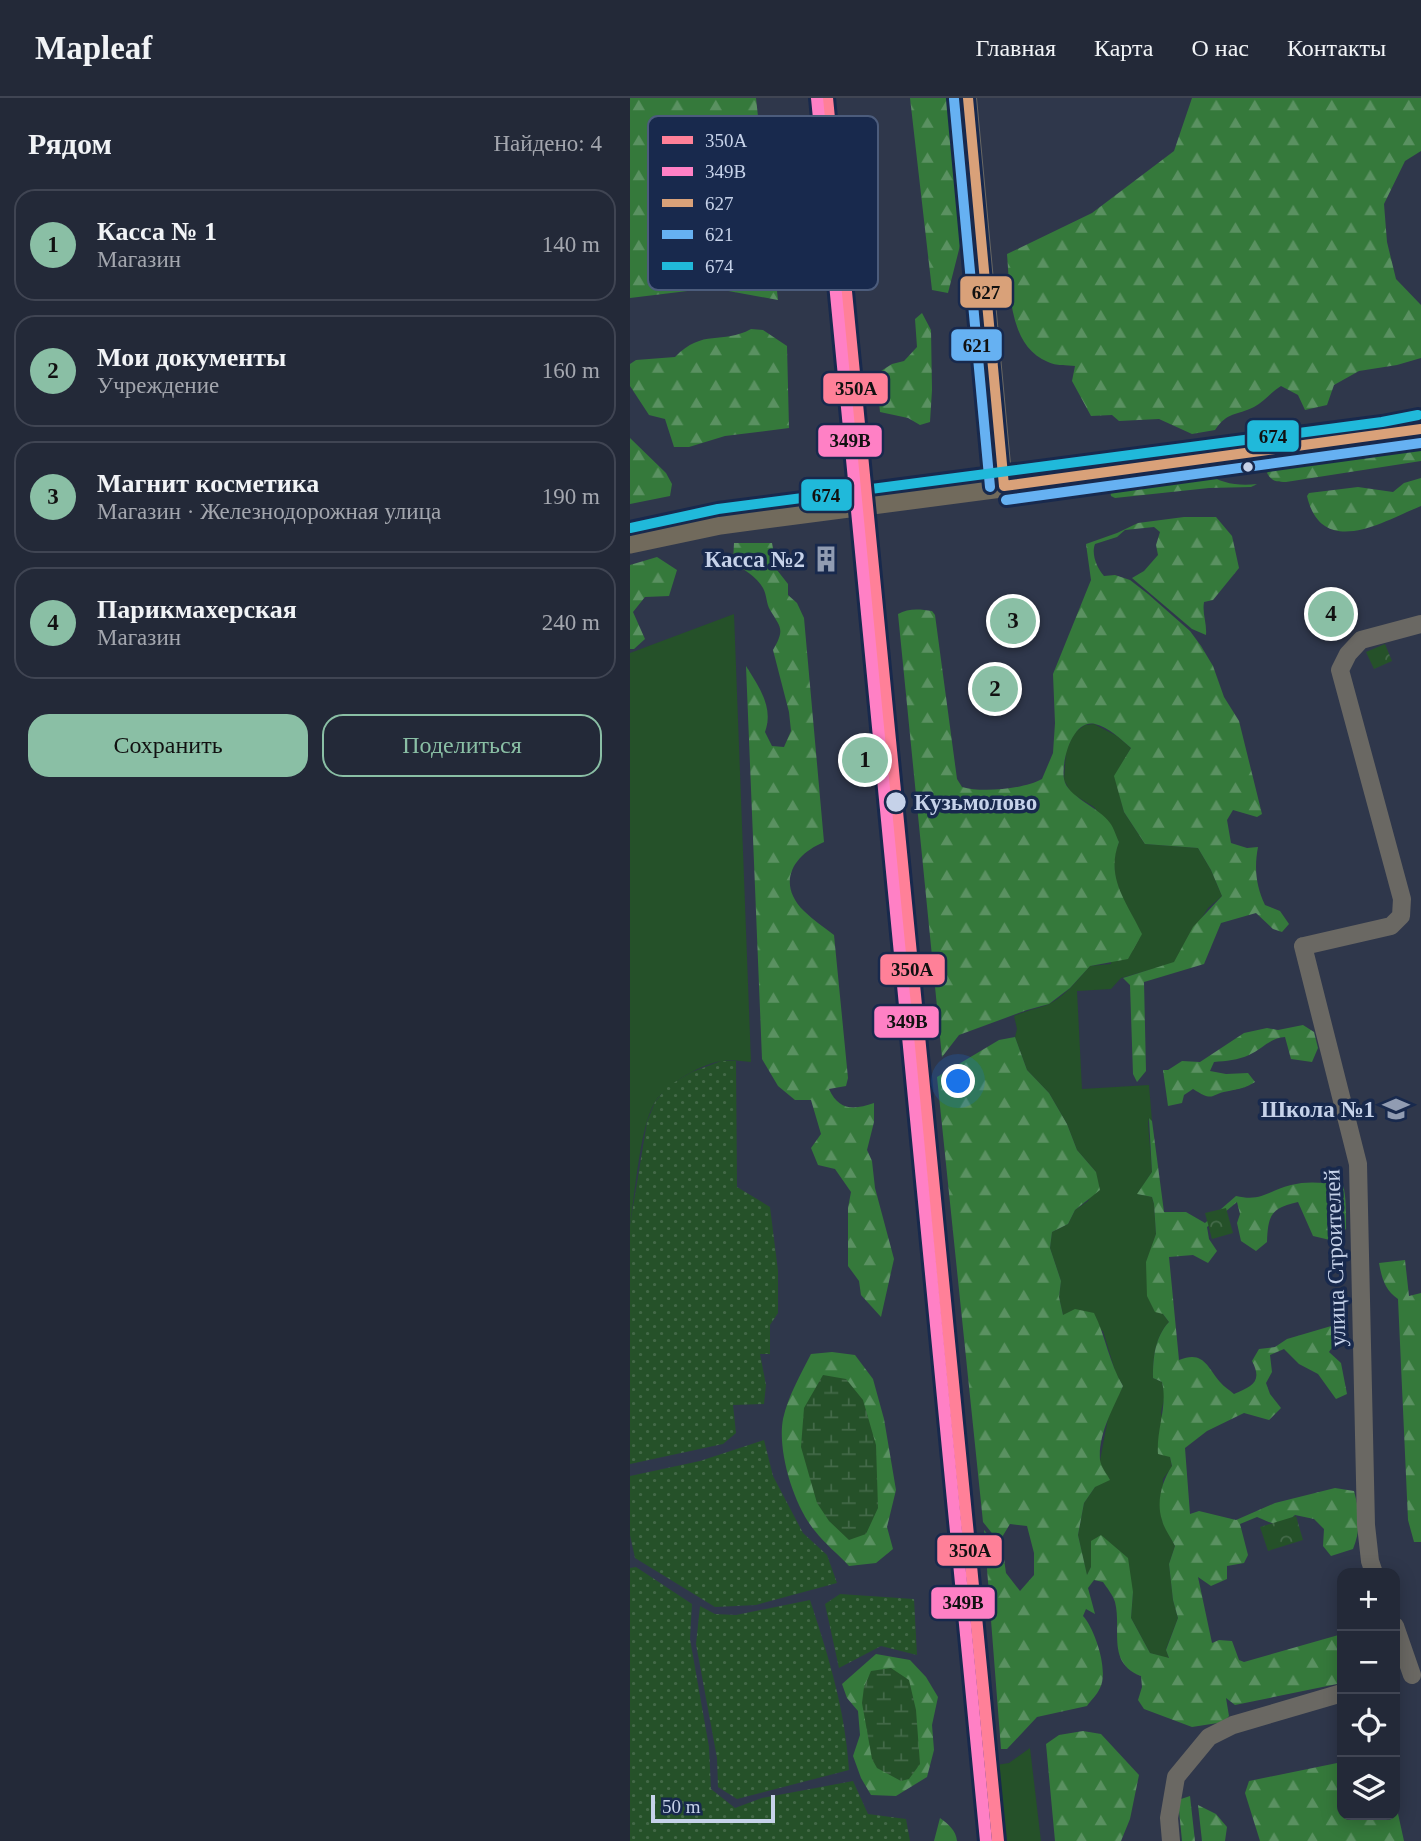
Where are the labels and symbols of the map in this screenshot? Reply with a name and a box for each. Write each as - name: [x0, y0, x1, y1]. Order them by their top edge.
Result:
- legend: [648, 116, 878, 290]
- text: 350А: [705, 130, 748, 151]
- text: 349В: [705, 161, 746, 182]
- text: 627: [705, 193, 734, 214]
- text: 621: [705, 224, 734, 245]
- text: 674: [705, 256, 734, 277]
- line badge: 627: [959, 275, 1013, 309]
- text: 627: [972, 282, 1001, 303]
- line badge: 621: [950, 328, 1003, 362]
- text: 621: [963, 335, 991, 356]
- line badge: 350А: [822, 372, 889, 405]
- text: 350А: [835, 378, 877, 399]
- line badge: 674: [1246, 419, 1300, 453]
- line badge: 349В: [817, 424, 883, 458]
- text: 674: [1259, 426, 1288, 447]
- text: 349В: [829, 430, 871, 451]
- unlabelled marker: [1241, 460, 1255, 474]
- line badge: 674: [800, 478, 853, 512]
- text: 674: [812, 485, 841, 506]
- building icon: Касса №2: [811, 544, 841, 574]
- place label: Касса №2: [705, 547, 805, 572]
- pin: 4: [1308, 588, 1354, 640]
- pin: 3: [990, 595, 1036, 647]
- pin: 2: [972, 663, 1018, 715]
- pin: 1: [842, 734, 888, 786]
- marker: Кузьмолово: [884, 790, 908, 814]
- place label: Кузьмолово: [914, 790, 1037, 815]
- line badge: 350А: [879, 953, 946, 986]
- text: 350А: [891, 959, 933, 980]
- line badge: 349В: [873, 1005, 940, 1039]
- text: 349В: [886, 1011, 928, 1032]
- your location: [941, 1064, 975, 1098]
- school or university icon: Школа №1: [1381, 1094, 1411, 1124]
- place label: Школа №1: [1261, 1097, 1375, 1122]
- street label: улица Строителей: [1319, 1169, 1351, 1347]
- line badge: 350А: [936, 1534, 1003, 1567]
- text: 350А: [949, 1540, 991, 1561]
- line badge: 349В: [930, 1586, 996, 1620]
- text: 349В: [942, 1592, 984, 1613]
- scale bar: [651, 1792, 775, 1824]

